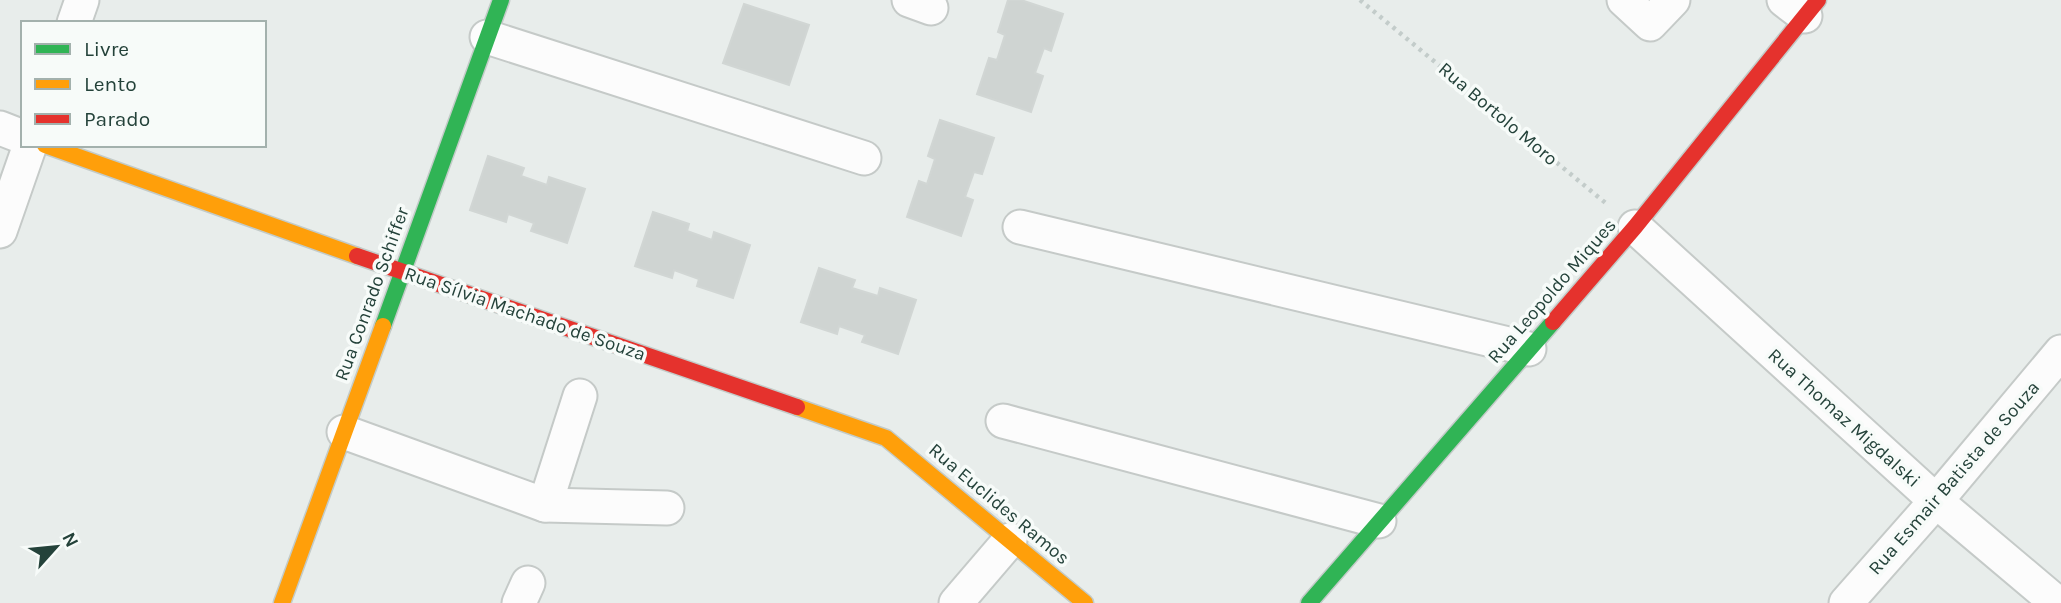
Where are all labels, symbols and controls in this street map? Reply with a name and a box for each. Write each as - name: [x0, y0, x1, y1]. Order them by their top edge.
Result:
- legend: [21, 21, 266, 147]
- text: Livre: [84, 37, 129, 61]
- street label: Rua Bortolo Moro: [1434, 58, 1562, 170]
- text: Lento: [84, 72, 137, 96]
- text: Parado: [84, 107, 150, 131]
- street label: Rua Conrado Schiffer: [330, 204, 414, 384]
- street label: Rua Leopoldo Miques: [1483, 214, 1621, 368]
- street label: Rua Sílvia Machado de Souza: [402, 262, 648, 366]
- street label: Rua Thomaz Migdalski: [1763, 344, 1925, 492]
- street label: Rua Esmair Batista de Souza: [1864, 377, 2044, 579]
- street label: Rua Euclides Ramos: [924, 439, 1074, 569]
- north arrow: [21, 512, 91, 582]
- text: N: [57, 529, 83, 551]

